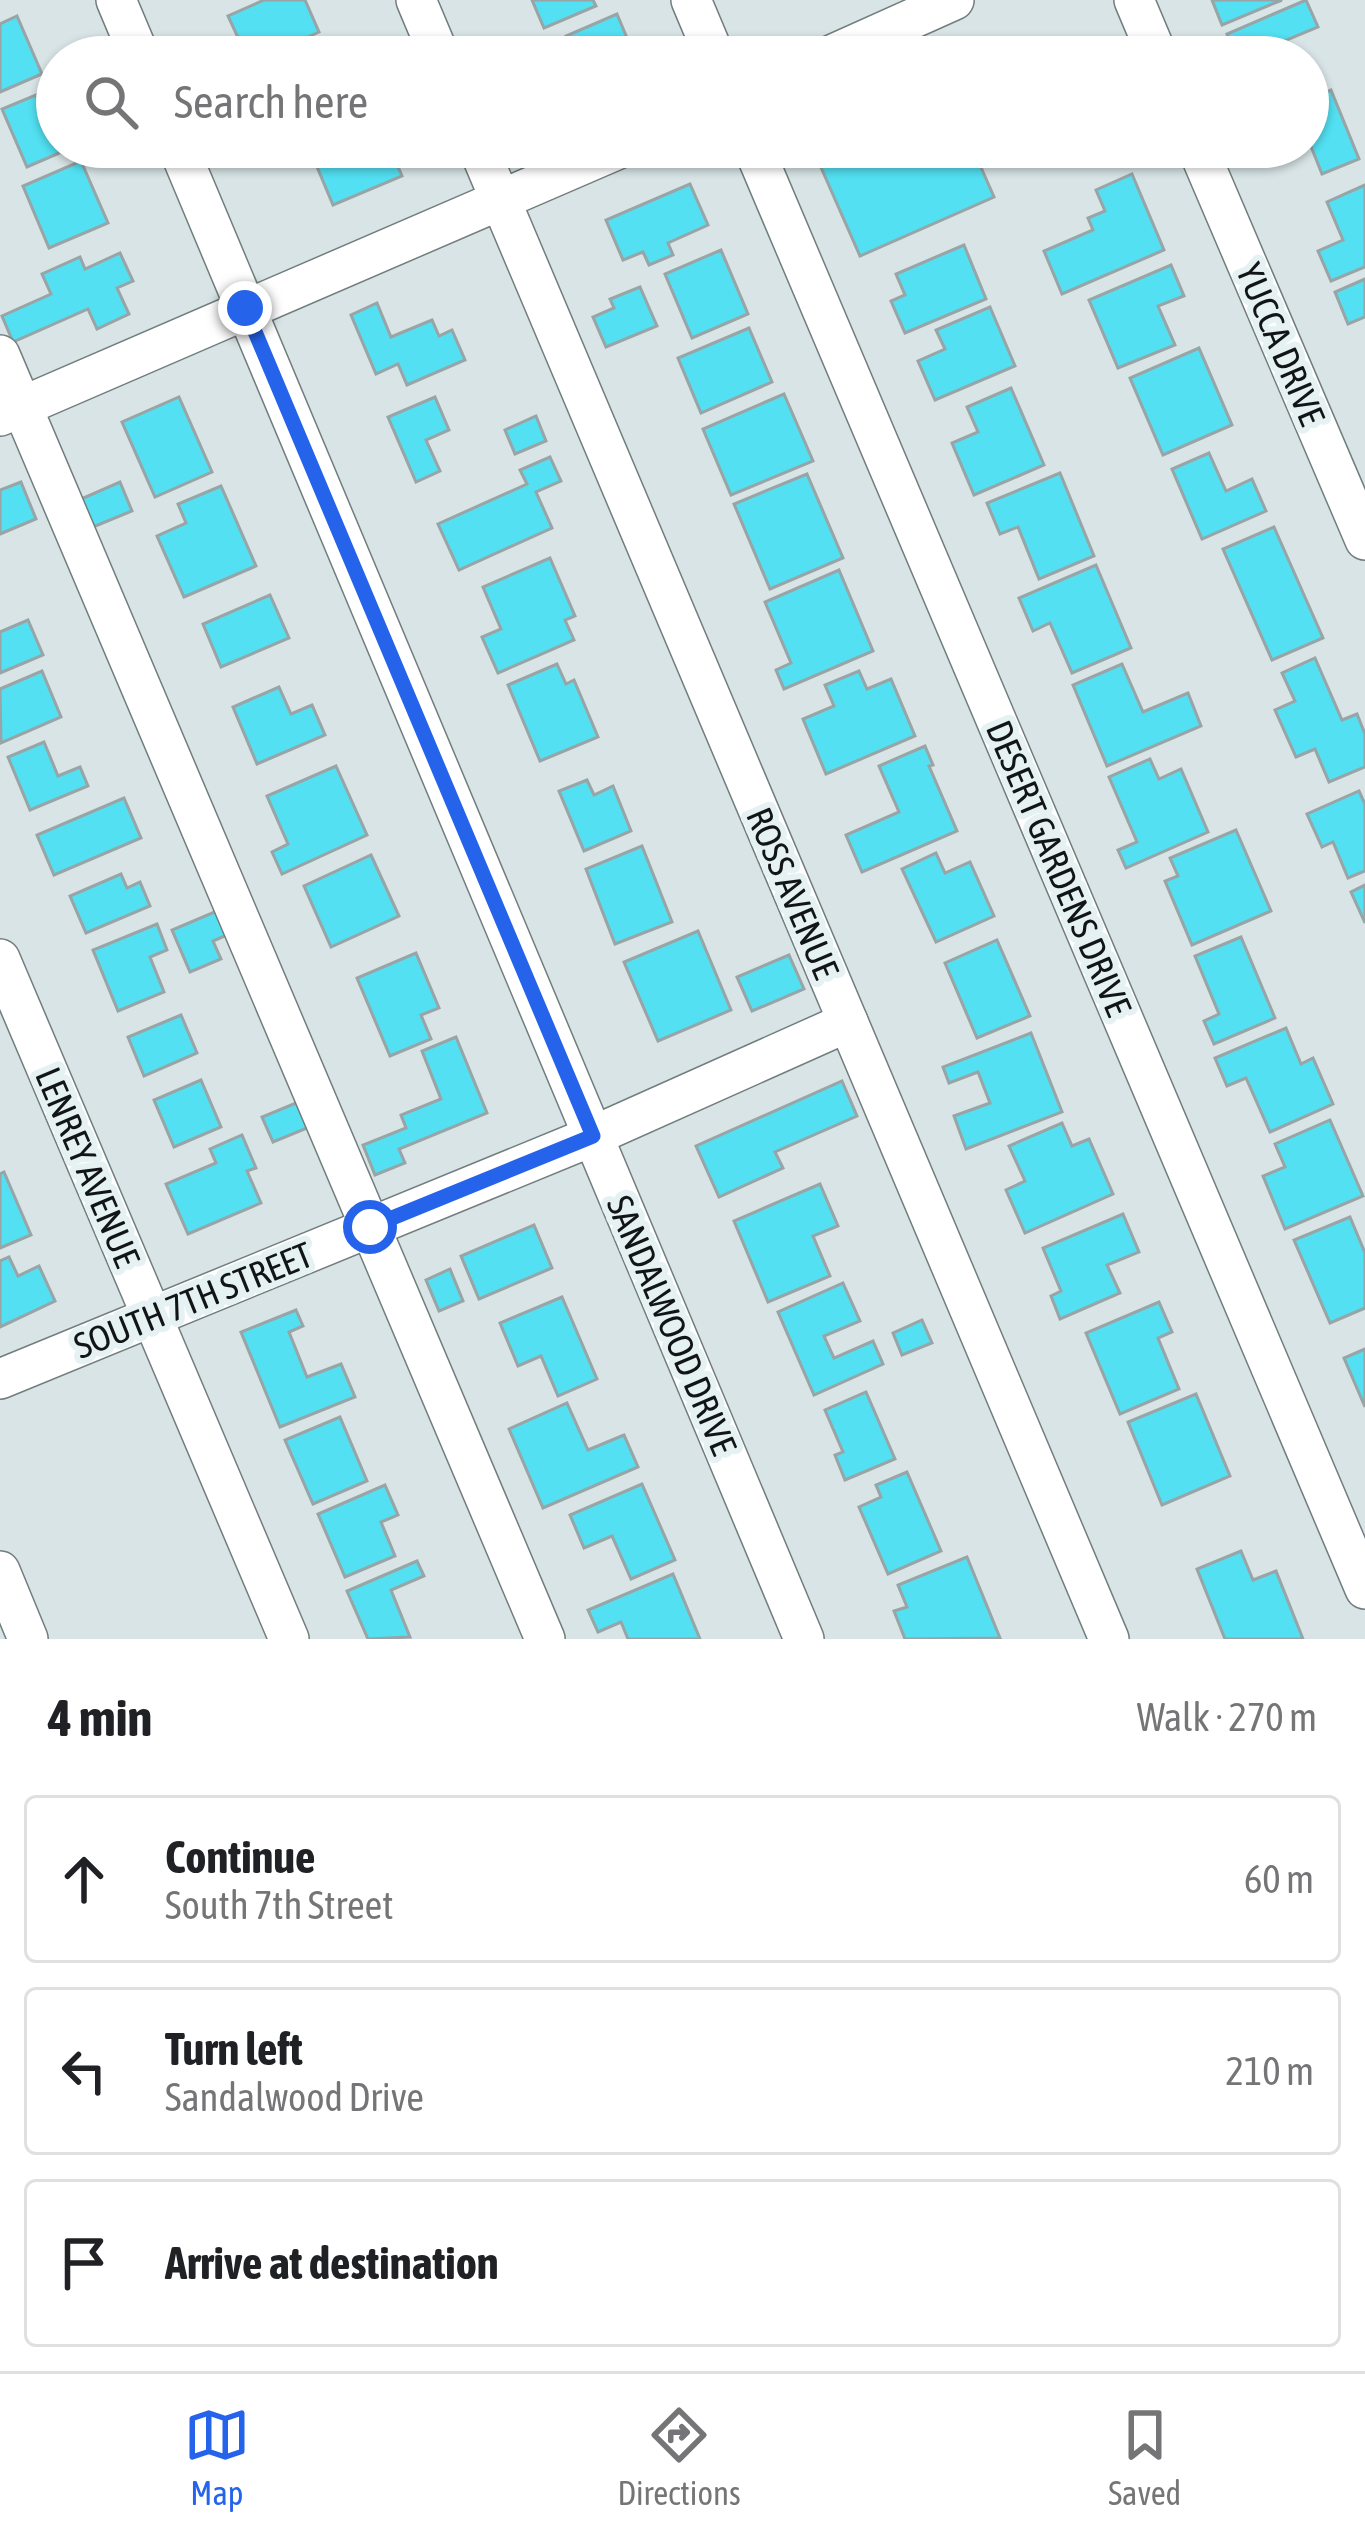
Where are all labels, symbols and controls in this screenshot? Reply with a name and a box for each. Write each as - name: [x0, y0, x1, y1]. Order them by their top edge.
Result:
- search box: [36, 36, 1329, 168]
- icon: search: [78, 69, 144, 135]
- text: Search here: [174, 76, 368, 128]
- street label: YUCCA DRIVE: [1228, 257, 1334, 431]
- route end: [218, 281, 272, 335]
- street label: DESERT GARDENS DRIVE: [978, 714, 1140, 1022]
- street label: ROSS AVENUE: [738, 801, 848, 985]
- street label: LENREY AVENUE: [27, 1061, 149, 1273]
- street label: SANDALWOOD DRIVE: [599, 1189, 745, 1461]
- route start: [343, 1200, 397, 1254]
- street label: SOUTH 7TH STREET: [68, 1233, 318, 1367]
- text: 4 min: [48, 1688, 152, 1747]
- text: Walk · 270 m: [1137, 1695, 1317, 1739]
- text: Continue: [165, 1831, 316, 1883]
- icon: ahead: [51, 1846, 117, 1912]
- text: 60 m: [1244, 1857, 1314, 1901]
- text: South 7th Street: [165, 1883, 393, 1927]
- text: Turn left: [165, 2023, 303, 2075]
- icon: left: [51, 2038, 117, 2104]
- text: 210 m: [1226, 2049, 1314, 2093]
- text: Sandalwood Drive: [165, 2075, 424, 2119]
- icon: arrive: [51, 2230, 117, 2296]
- text: Arrive at destination: [165, 2237, 499, 2289]
- tab: Map: [184, 2402, 250, 2512]
- tab: Directions: [617, 2402, 741, 2512]
- tab: Saved: [1108, 2402, 1181, 2512]

